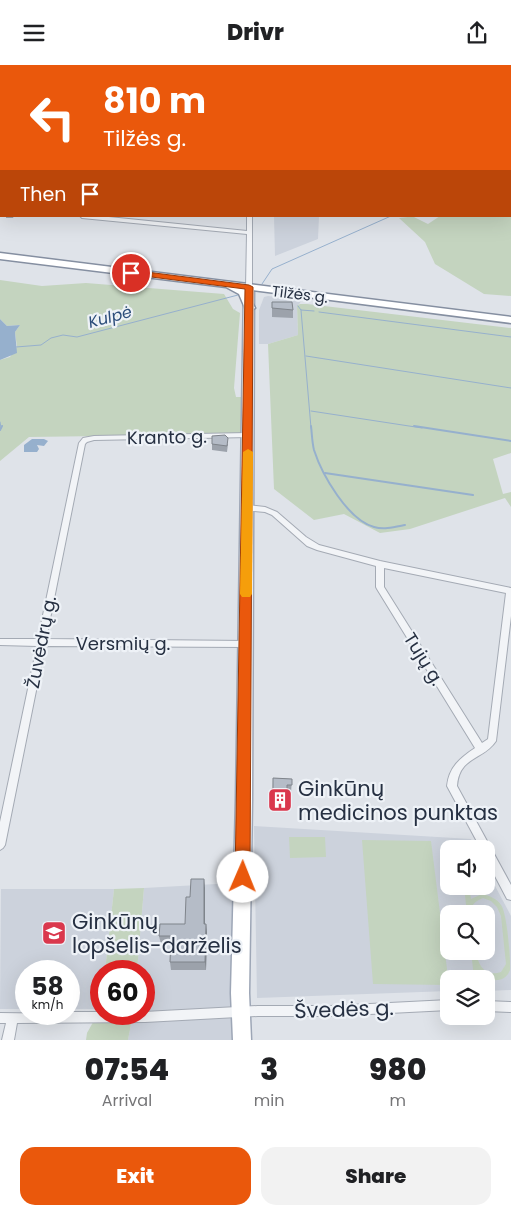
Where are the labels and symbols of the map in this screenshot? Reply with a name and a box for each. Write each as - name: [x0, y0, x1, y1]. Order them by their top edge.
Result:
- pin: [110, 252, 152, 294]
- street label: Tilžės g.: [271, 280, 329, 308]
- water label: Kulpė: [86, 300, 135, 334]
- street label: Kranto g.: [127, 424, 207, 450]
- street label: Žuvėdrų g.: [20, 594, 62, 690]
- street label: Tujų g.: [398, 628, 450, 690]
- street label: Versmių g.: [76, 631, 170, 656]
- place label: Ginkūnų medicinos punktas: [298, 774, 498, 827]
- building icon: Ginkūnų medicinos punktas: [267, 787, 293, 813]
- position arrow: [216, 850, 268, 902]
- place label: Ginkūnų lopšelis-darželis: [72, 907, 242, 960]
- school or university icon: Ginkūnų lopšelis-darželis: [41, 920, 67, 946]
- speed limit sign: 60: [90, 960, 155, 1025]
- street label: Švedės g.: [294, 993, 394, 1025]

